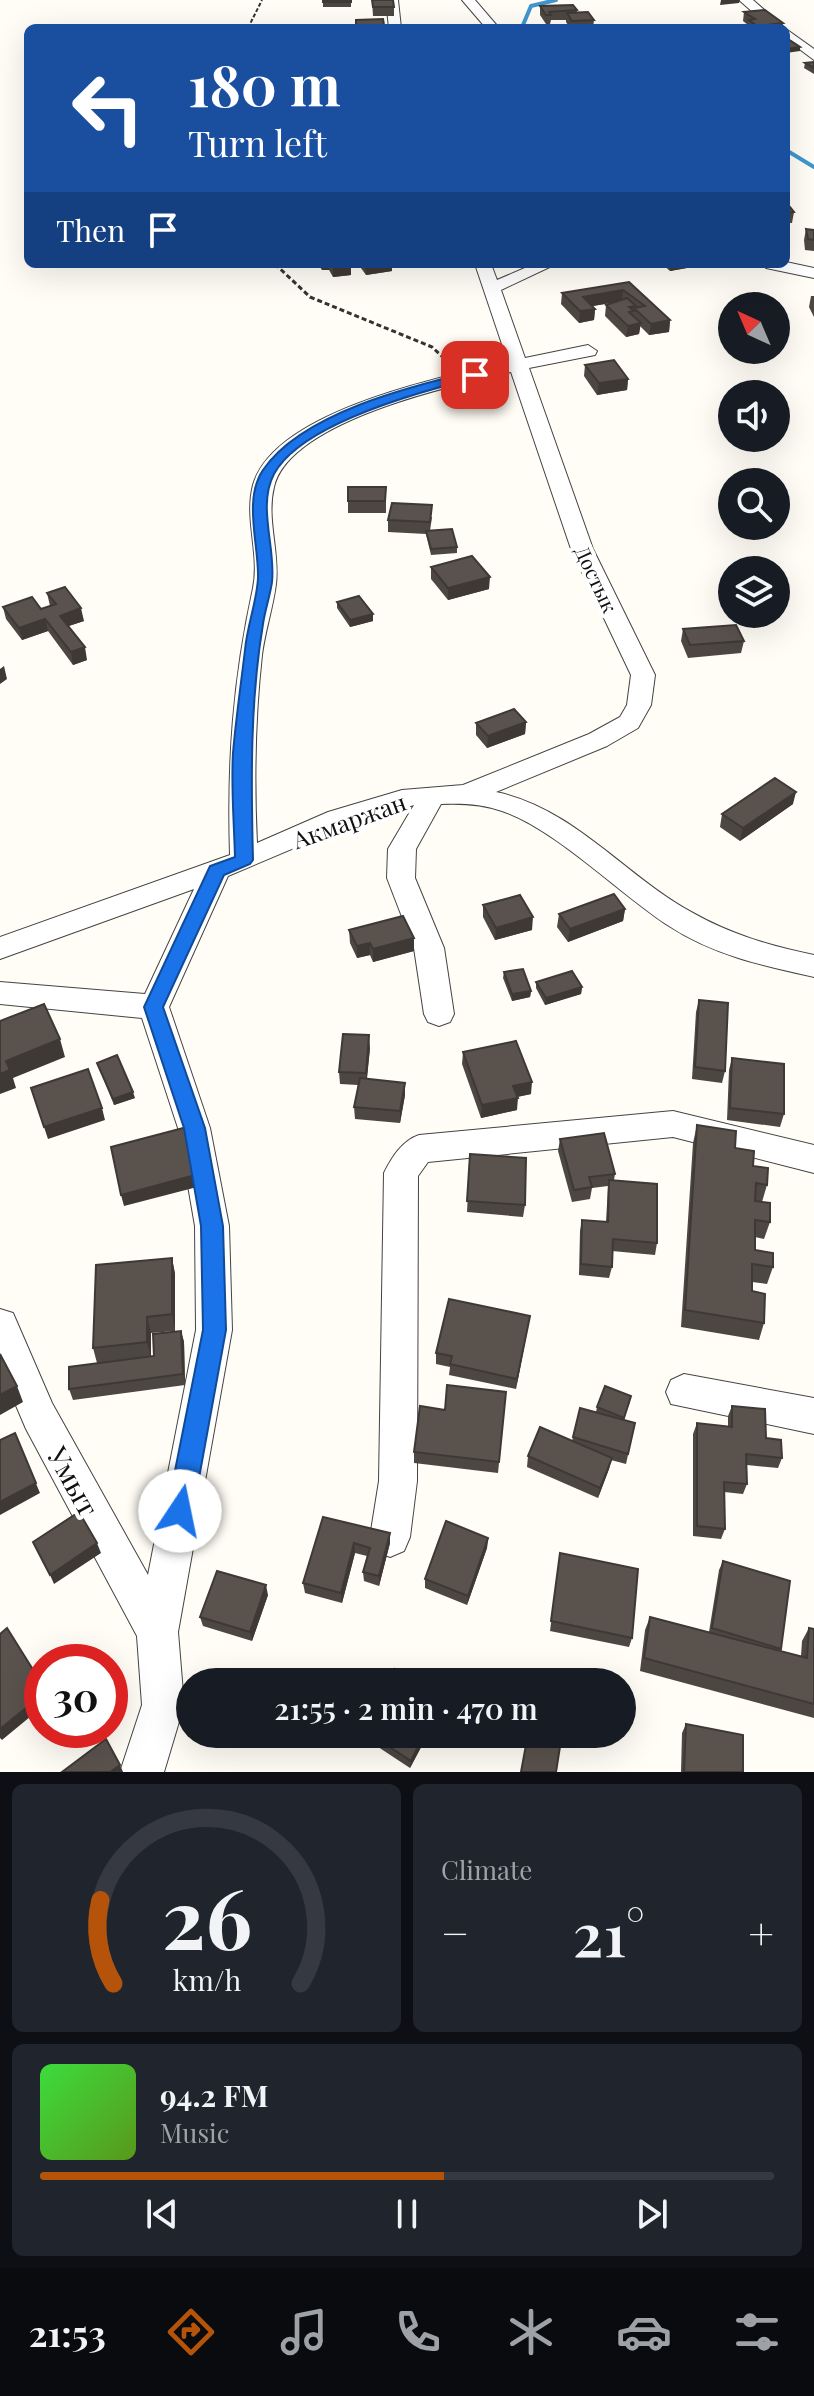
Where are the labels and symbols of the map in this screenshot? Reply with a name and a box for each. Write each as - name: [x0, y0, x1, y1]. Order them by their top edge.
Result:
- north arrow: [718, 292, 790, 364]
- pin: [441, 341, 509, 409]
- street label: Достык: [570, 541, 624, 617]
- street label: Акмаржан: [287, 785, 410, 856]
- street label: Умыт: [39, 1439, 108, 1522]
- position arrow: [138, 1469, 222, 1553]
- speed limit sign: 30: [24, 1644, 128, 1748]

